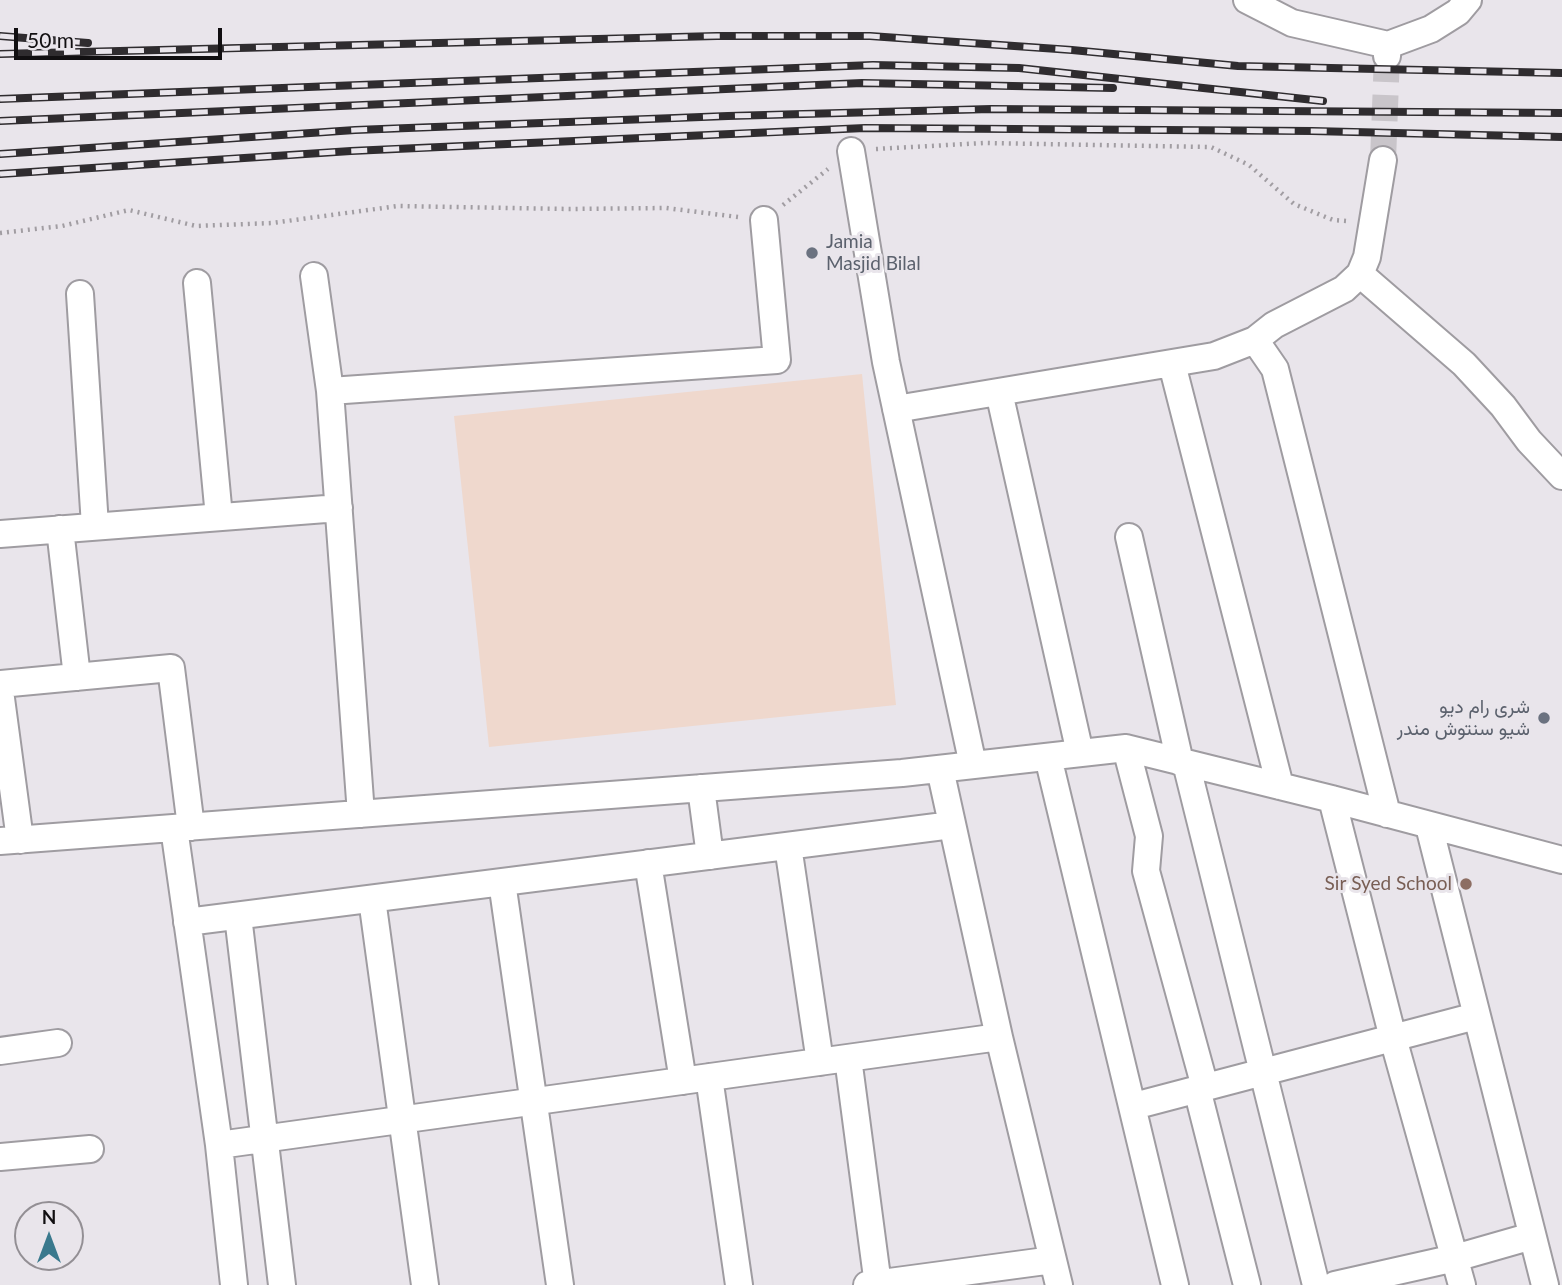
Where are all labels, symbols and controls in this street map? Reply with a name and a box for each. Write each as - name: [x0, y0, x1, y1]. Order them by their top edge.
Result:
- scale bar: [18, 14, 226, 58]
- text: 50 m: [27, 27, 74, 52]
- place label: Jamia Masjid Bilal: [826, 231, 921, 275]
- marker: Jamia Masjid Bilal: [804, 245, 820, 261]
- place label: شری رام دیو شیو سنتوش مندر: [1397, 696, 1530, 740]
- marker: شری رام دیو شیو سنتوش مندر: [1536, 710, 1552, 726]
- place label: Sir Syed School: [1325, 873, 1452, 895]
- marker: Sir Syed School: [1458, 876, 1474, 892]
- north arrow: [14, 1201, 84, 1271]
- text: N: [42, 1205, 56, 1228]

